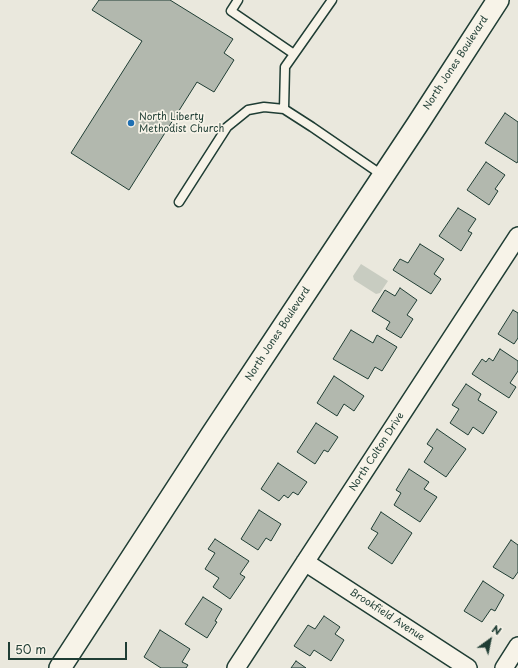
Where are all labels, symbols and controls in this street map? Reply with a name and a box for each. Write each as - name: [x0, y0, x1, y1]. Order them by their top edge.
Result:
- street label: North Jones Boulevard: [421, 14, 491, 112]
- place label: North Liberty Methodist Church: [139, 111, 224, 134]
- marker: North Liberty Methodist Church: [126, 118, 136, 128]
- street label: North Jones Boulevard: [243, 285, 313, 383]
- street label: North Colton Drive: [347, 410, 407, 494]
- street label: Brookfield Avenue: [347, 586, 427, 644]
- north arrow: [470, 620, 510, 660]
- text: N: [489, 620, 505, 639]
- scale bar: [10, 634, 129, 660]
- text: 50 m: [15, 640, 46, 658]

